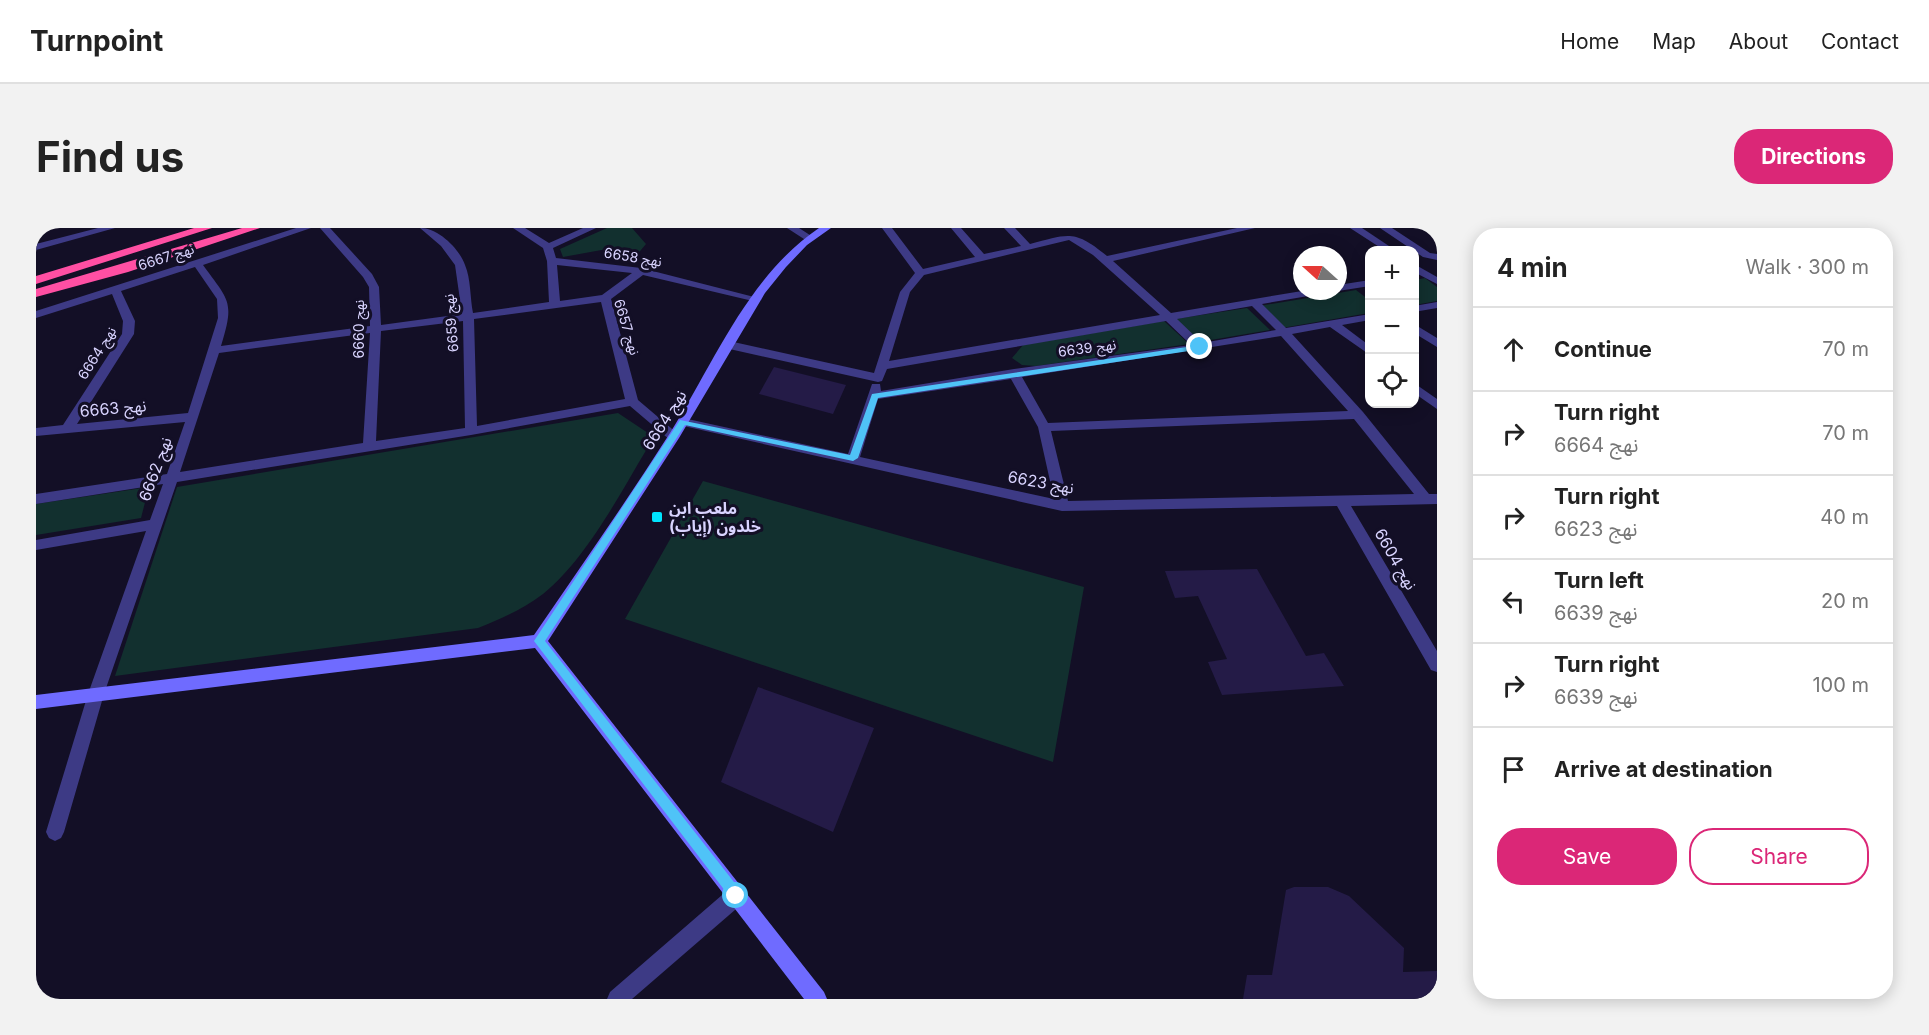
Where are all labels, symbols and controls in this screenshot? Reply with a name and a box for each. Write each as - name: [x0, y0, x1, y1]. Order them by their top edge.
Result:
- text: Turnpoint: [30, 24, 163, 58]
- text: Home: [1560, 29, 1619, 54]
- text: Map: [1652, 29, 1696, 54]
- text: About: [1729, 29, 1788, 54]
- text: Contact: [1821, 29, 1899, 54]
- button: Directions: [1734, 129, 1893, 184]
- text: Find us: [36, 131, 184, 182]
- street label: نهج 6667: [136, 239, 197, 276]
- street label: نهج 6658: [602, 244, 663, 272]
- north arrow: [1293, 246, 1347, 300]
- map controls: [1365, 246, 1419, 408]
- button: +: [1365, 246, 1419, 300]
- text: 4 min: [1497, 252, 1568, 283]
- text: Walk · 300 m: [1746, 255, 1869, 279]
- street label: نهج 6659: [439, 293, 465, 353]
- street label: نهج 6657: [608, 297, 644, 358]
- street label: نهج 6660: [350, 299, 370, 358]
- button: −: [1365, 300, 1419, 354]
- street label: نهج 6664: [74, 323, 122, 384]
- route end: [1186, 333, 1212, 359]
- icon: ahead: [1497, 333, 1530, 366]
- street label: نهج 6639: [1057, 335, 1118, 363]
- text: Continue: [1554, 336, 1652, 362]
- text: 70 m: [1822, 337, 1869, 361]
- button: locate: [1365, 354, 1419, 408]
- street label: نهج 6664: [638, 386, 693, 455]
- street label: نهج 6663: [79, 395, 147, 424]
- text: Turn right: [1554, 399, 1660, 425]
- icon: right: [1497, 417, 1530, 450]
- text: 70 m: [1822, 421, 1869, 445]
- text: نهج 6664: [1554, 433, 1638, 457]
- street label: نهج 6662: [134, 434, 179, 505]
- street label: نهج 6623: [1006, 466, 1076, 501]
- text: Turn right: [1554, 483, 1660, 509]
- place label: ملعب ابن خلدون (إياب): [669, 498, 761, 538]
- icon: right: [1497, 501, 1530, 534]
- text: 40 m: [1820, 505, 1869, 529]
- marker: ملعب ابن خلدون (إياب): [650, 510, 664, 524]
- text: نهج 6623: [1554, 517, 1637, 541]
- street label: نهج 6604: [1368, 525, 1422, 595]
- text: Turn left: [1554, 567, 1644, 593]
- icon: left: [1497, 585, 1530, 618]
- text: 20 m: [1821, 589, 1869, 613]
- text: نهج 6639: [1554, 601, 1638, 625]
- text: Turn right: [1554, 651, 1660, 677]
- icon: right: [1497, 669, 1530, 702]
- text: 100 m: [1812, 673, 1869, 697]
- text: نهج 6639: [1554, 685, 1638, 709]
- icon: arrive: [1497, 753, 1530, 786]
- text: Arrive at destination: [1554, 756, 1773, 782]
- button: Save: [1497, 828, 1677, 885]
- button: Share: [1689, 828, 1869, 885]
- route start: [722, 882, 748, 908]

